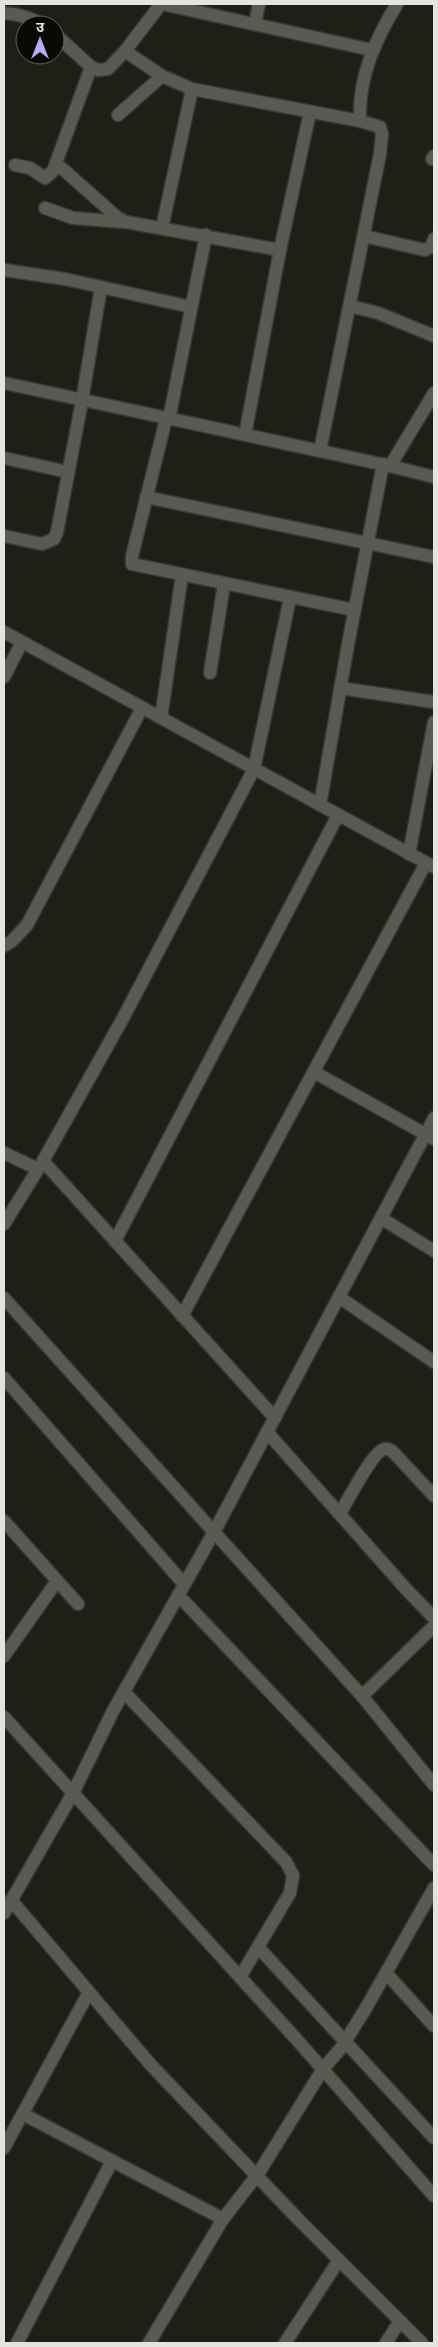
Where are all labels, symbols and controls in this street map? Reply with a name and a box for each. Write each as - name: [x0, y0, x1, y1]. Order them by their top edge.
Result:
- north arrow: [15, 15, 65, 65]
- text: उ: [36, 19, 45, 36]

